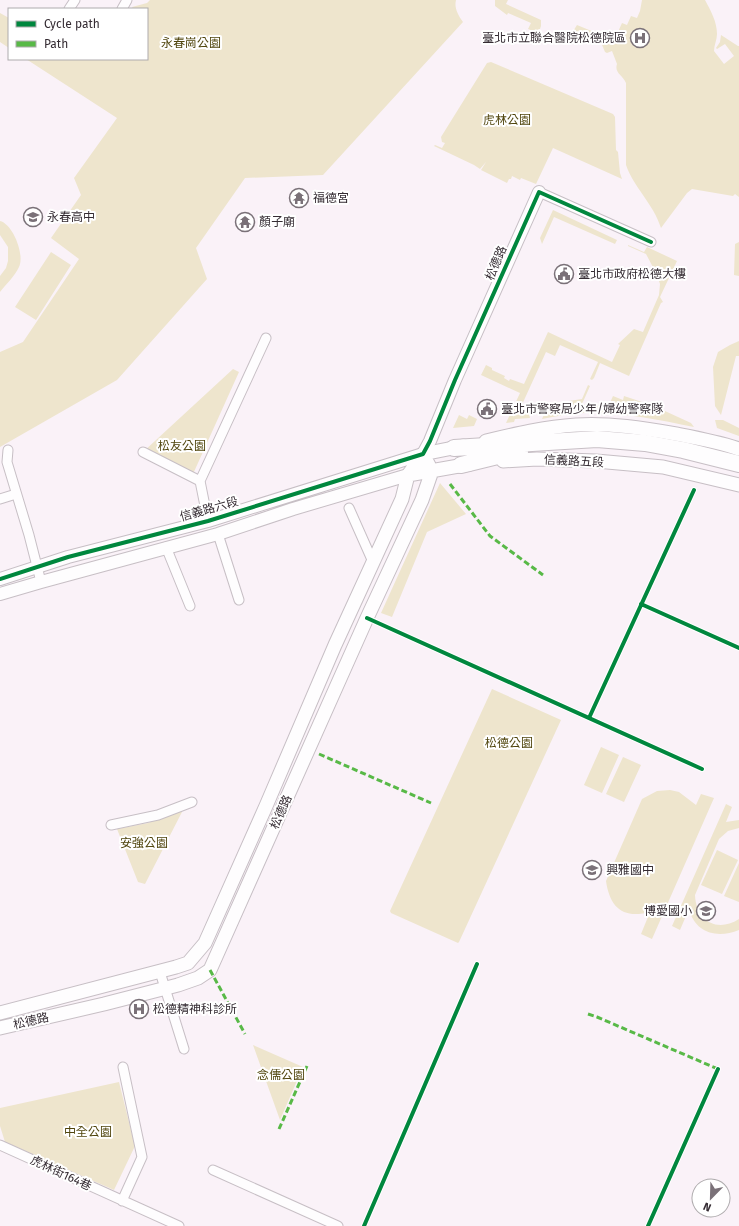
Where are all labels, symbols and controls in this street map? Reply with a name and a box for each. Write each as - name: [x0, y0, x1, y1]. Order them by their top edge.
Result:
- legend: [8, 8, 148, 60]
- text: Cycle path: [44, 17, 100, 31]
- hospital icon: 臺北市立聯合醫院松德院區: [629, 27, 651, 49]
- place label: 臺北市立聯合醫院松德院區: [482, 31, 626, 45]
- park label: 永春崗公園: [161, 36, 221, 50]
- text: Path: [44, 37, 68, 51]
- park label: 虎林公園: [483, 113, 531, 127]
- temple icon: 福德宮: [288, 187, 310, 209]
- place label: 福德宮: [313, 191, 349, 205]
- school or university icon: 永春高中: [22, 206, 44, 228]
- place label: 永春高中: [47, 210, 95, 224]
- temple icon: 顏子廟: [234, 211, 256, 233]
- place label: 顏子廟: [259, 215, 295, 229]
- street label: 松德路: [483, 244, 509, 282]
- public building icon: 臺北市政府松德大樓: [553, 263, 575, 285]
- place label: 臺北市政府松德大樓: [578, 267, 686, 281]
- public building icon: 臺北市警察局少年/婦幼警察隊: [476, 398, 498, 420]
- place label: 臺北市警察局少年/婦幼警察隊: [501, 402, 663, 416]
- park label: 松友公園: [158, 439, 206, 453]
- street label: 信義路五段: [544, 452, 604, 470]
- street label: 信義路六段: [178, 494, 240, 524]
- park label: 松德公園: [485, 736, 533, 750]
- street label: 松德路: [267, 793, 295, 831]
- park label: 安強公園: [120, 836, 168, 850]
- school or university icon: 興雅國中: [581, 859, 603, 881]
- place label: 興雅國中: [606, 863, 654, 877]
- school or university icon: 博愛國小: [695, 900, 717, 922]
- place label: 博愛國小: [644, 904, 692, 918]
- hospital icon: 松德精神科診所: [128, 998, 150, 1020]
- place label: 松德精神科診所: [153, 1002, 237, 1016]
- street label: 松德路: [12, 1010, 50, 1032]
- park label: 念儒公園: [257, 1068, 305, 1082]
- park label: 中全公園: [64, 1125, 112, 1139]
- street label: 虎林街164巷: [28, 1153, 94, 1193]
- north arrow: [691, 1178, 731, 1218]
- text: N: [701, 1199, 713, 1214]

